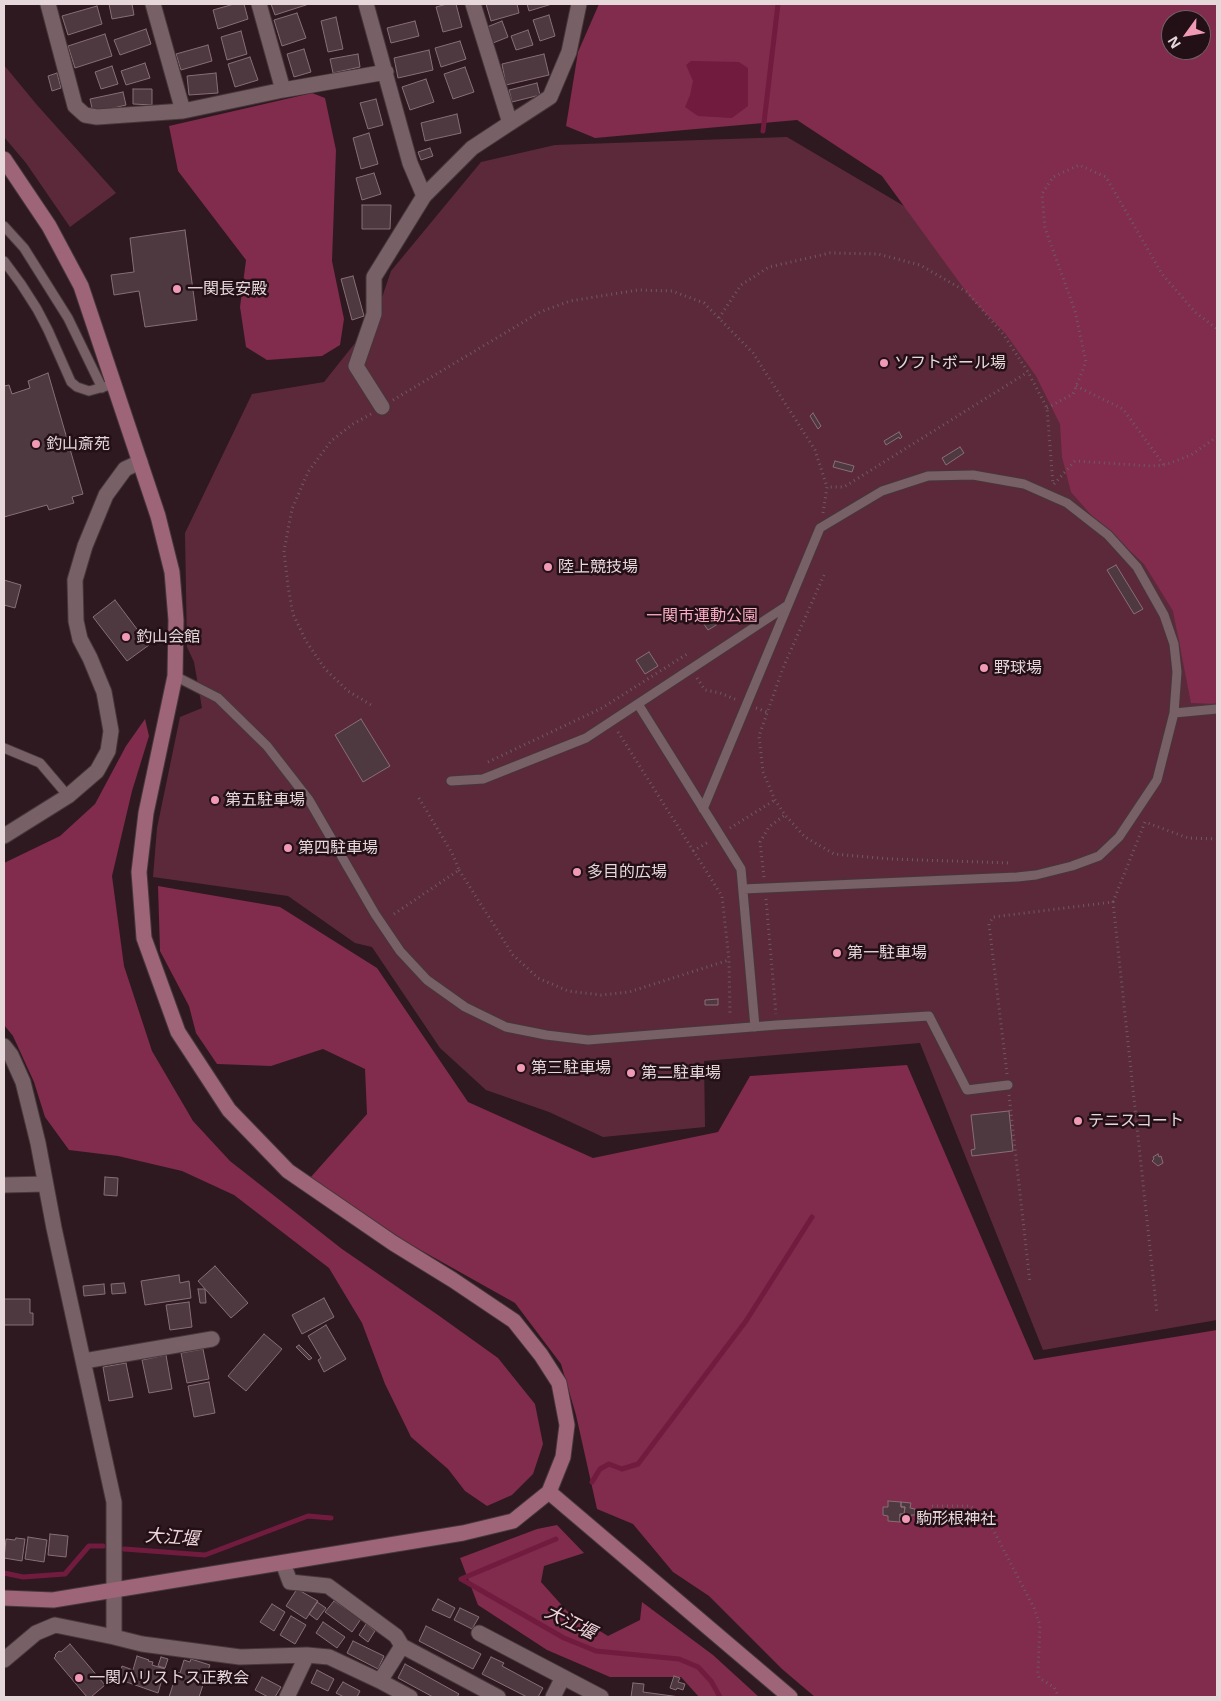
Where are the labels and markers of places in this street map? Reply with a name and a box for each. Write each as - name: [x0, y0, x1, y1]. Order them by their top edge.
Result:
- place label: 一関長安殿: [187, 279, 267, 299]
- marker: 一関長安殿: [171, 283, 183, 295]
- place label: ソフトボール場: [894, 353, 1006, 373]
- marker: ソフトボール場: [878, 357, 890, 369]
- place label: 釣山斎苑: [46, 434, 110, 454]
- marker: 釣山斎苑: [30, 438, 42, 450]
- place label: 陸上競技場: [558, 557, 638, 577]
- marker: 陸上競技場: [542, 561, 554, 573]
- place label: 釣山会館: [136, 627, 200, 647]
- marker: 釣山会館: [120, 631, 132, 643]
- place label: 野球場: [994, 658, 1042, 678]
- marker: 野球場: [978, 662, 990, 674]
- place label: 第五駐車場: [225, 790, 305, 810]
- marker: 第五駐車場: [209, 794, 221, 806]
- place label: 第四駐車場: [298, 838, 378, 858]
- marker: 第四駐車場: [282, 842, 294, 854]
- place label: 多目的広場: [587, 862, 667, 882]
- marker: 多目的広場: [571, 866, 583, 878]
- place label: 第一駐車場: [847, 943, 927, 963]
- marker: 第一駐車場: [831, 947, 843, 959]
- place label: 第三駐車場: [531, 1058, 611, 1078]
- marker: 第三駐車場: [515, 1062, 527, 1074]
- place label: 第二駐車場: [641, 1063, 721, 1083]
- marker: 第二駐車場: [625, 1067, 637, 1079]
- place label: テニスコート: [1088, 1111, 1184, 1131]
- marker: テニスコート: [1072, 1115, 1084, 1127]
- place label: 駒形根神社: [916, 1509, 996, 1529]
- marker: 駒形根神社: [900, 1513, 912, 1525]
- place label: 一関ハリストス正教会: [89, 1668, 249, 1688]
- marker: 一関ハリストス正教会: [73, 1672, 85, 1684]

